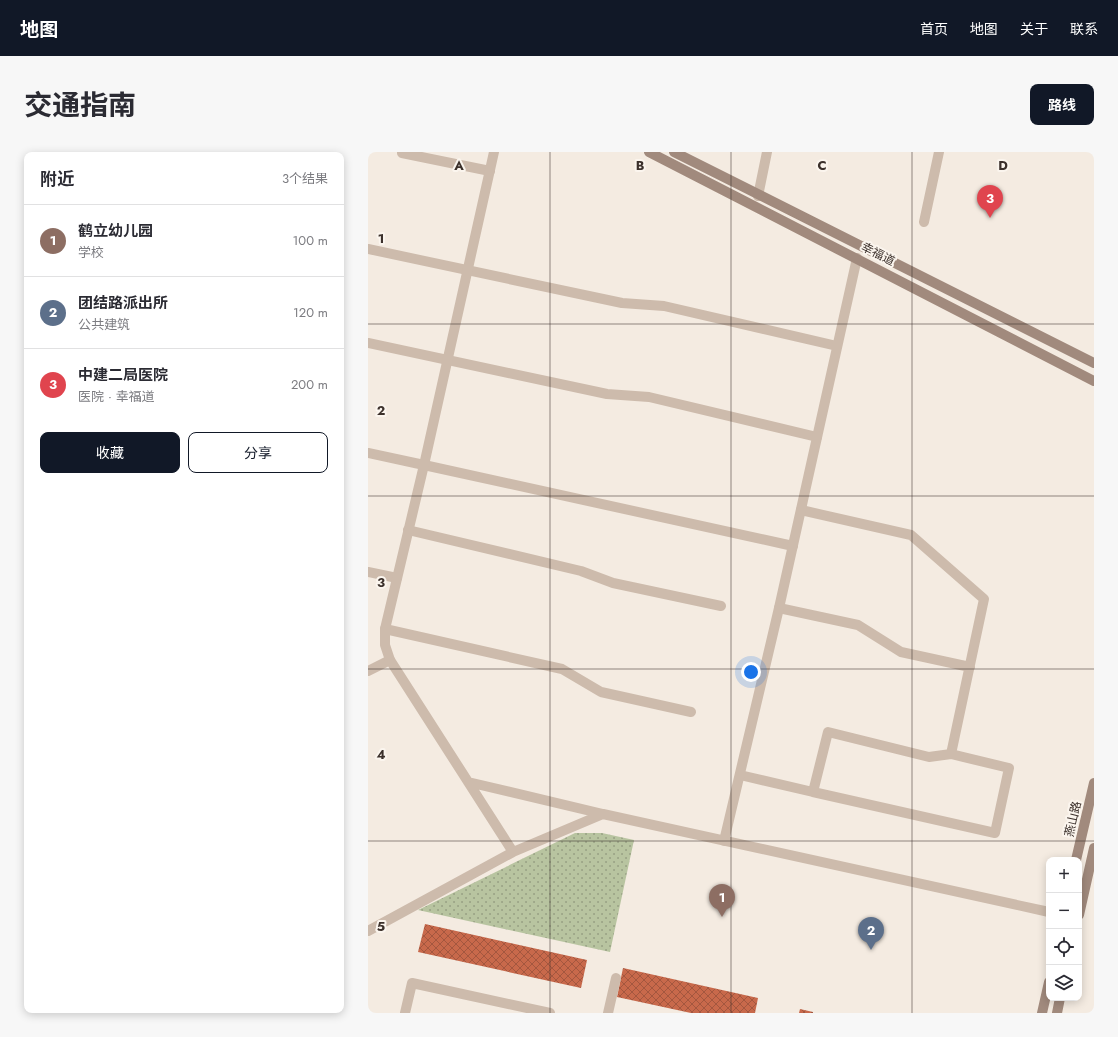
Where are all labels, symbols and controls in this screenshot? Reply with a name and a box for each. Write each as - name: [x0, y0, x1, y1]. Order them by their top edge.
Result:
- text: 地图: [20, 16, 58, 43]
- text: 首页: [920, 19, 948, 39]
- text: 地图: [970, 19, 998, 39]
- text: 关于: [1020, 19, 1048, 39]
- text: 联系: [1070, 19, 1098, 39]
- button: 路线: [1030, 84, 1094, 125]
- text: 交通指南: [24, 85, 136, 126]
- text: A: [453, 156, 464, 175]
- text: B: [636, 156, 645, 175]
- text: C: [817, 156, 827, 175]
- text: D: [998, 156, 1008, 175]
- text: 附近: [40, 167, 74, 191]
- text: 3个结果: [282, 169, 328, 188]
- pin: 3: [977, 185, 1003, 218]
- text: 鹤立幼儿园: [78, 220, 153, 242]
- text: 1: [378, 229, 384, 248]
- text: 1: [50, 231, 56, 250]
- text: 100 m: [293, 231, 328, 250]
- street label: 幸福道: [858, 238, 898, 270]
- text: 学校: [78, 243, 104, 262]
- text: 团结路派出所: [78, 292, 168, 314]
- text: 2: [49, 303, 57, 322]
- text: 120 m: [293, 303, 328, 322]
- text: 公共建筑: [78, 315, 130, 334]
- text: 中建二局医院: [78, 364, 168, 386]
- text: 3: [49, 375, 57, 394]
- text: 200 m: [291, 375, 328, 394]
- text: 医院 · 幸福道: [78, 387, 155, 406]
- text: 2: [377, 401, 385, 420]
- button: 收藏: [40, 432, 180, 473]
- button: 分享: [188, 432, 328, 473]
- text: 3: [377, 573, 385, 592]
- your location: [741, 662, 761, 682]
- text: 4: [376, 745, 386, 764]
- street label: 燕山路: [1060, 799, 1086, 839]
- map controls: [1046, 857, 1082, 1001]
- button: +: [1046, 857, 1082, 893]
- pin: 1: [709, 884, 735, 917]
- button: −: [1046, 893, 1082, 929]
- text: 5: [377, 917, 385, 936]
- pin: 2: [858, 917, 884, 950]
- button: locate: [1046, 929, 1082, 965]
- button: layers: [1046, 965, 1082, 1001]

